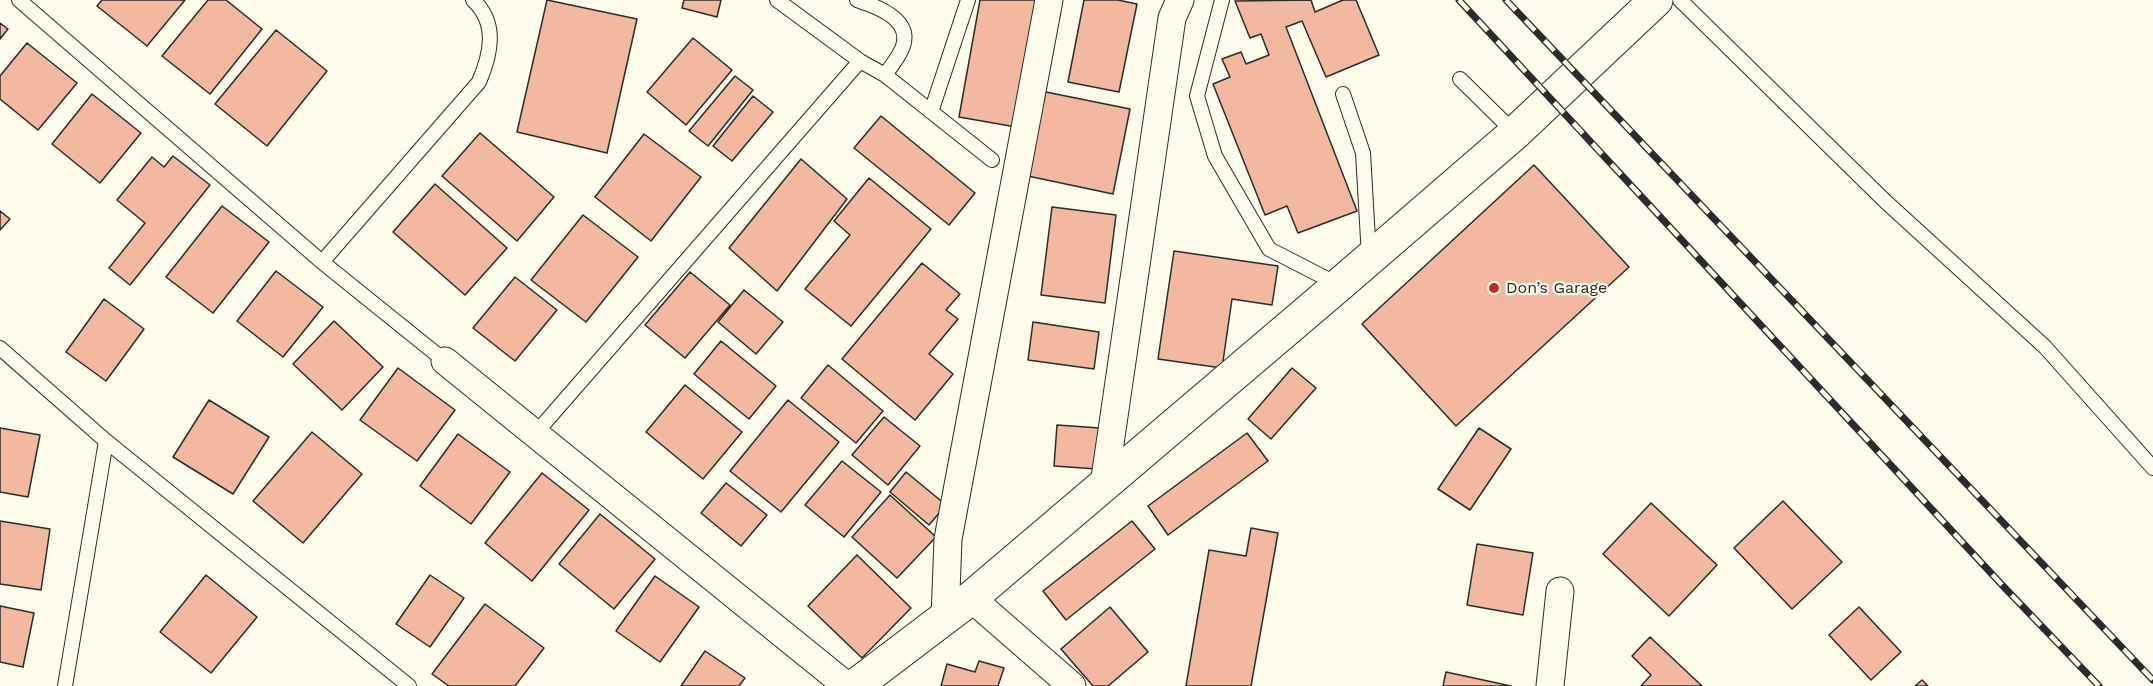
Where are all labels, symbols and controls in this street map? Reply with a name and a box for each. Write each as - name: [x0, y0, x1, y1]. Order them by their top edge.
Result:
- place label: Don’s Garage: [1506, 278, 1607, 298]
- marker: Don’s Garage: [1487, 281, 1501, 295]

